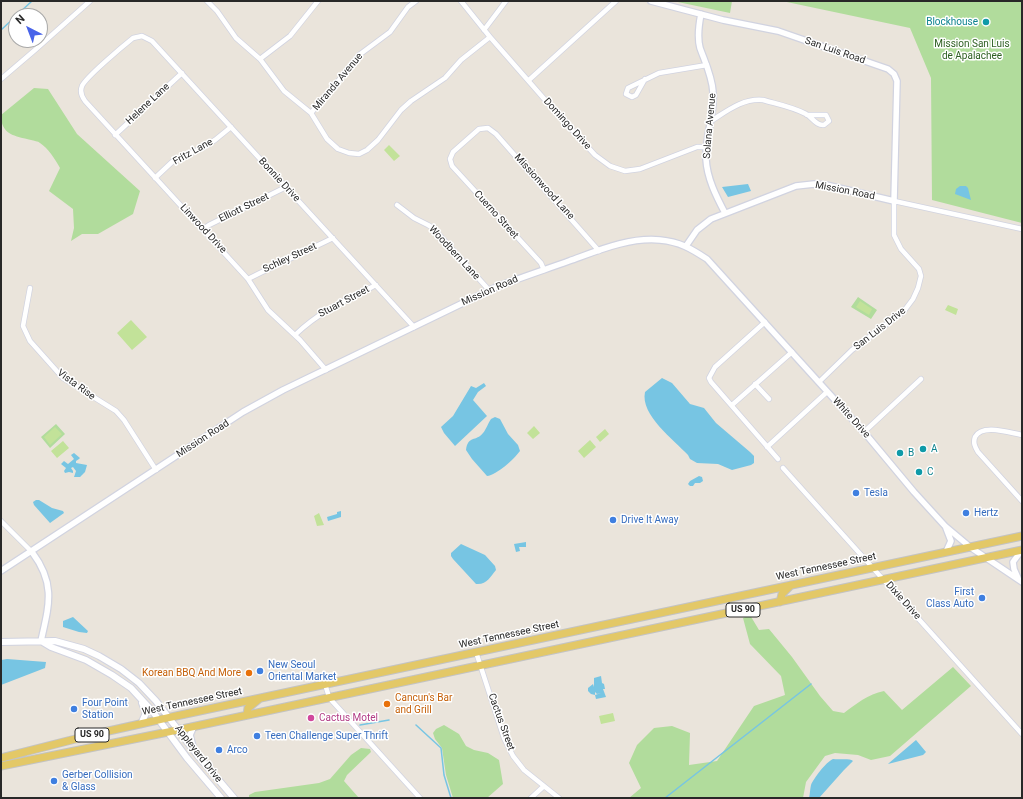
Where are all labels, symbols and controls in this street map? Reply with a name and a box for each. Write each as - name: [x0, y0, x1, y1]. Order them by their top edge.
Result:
- north arrow: [8, 8, 48, 48]
- text: N: [13, 12, 28, 27]
- place label: Blockhouse: [926, 16, 978, 28]
- marker: Blockhouse: [981, 17, 991, 27]
- street label: San Luis Road: [803, 35, 867, 67]
- park label: Mission San Luis de Apalachee: [934, 38, 1010, 62]
- street label: Miranda Avenue: [310, 51, 366, 113]
- street label: Helene Lane: [124, 81, 172, 127]
- street label: Solana Avenue: [701, 93, 719, 159]
- street label: Domingo Drive: [541, 96, 593, 152]
- street label: Fritz Lane: [171, 136, 215, 168]
- street label: Missionwood Lane: [511, 152, 577, 222]
- street label: Bonnie Drive: [256, 156, 302, 204]
- street label: Mission Road: [814, 179, 876, 203]
- street label: Cuerno Street: [471, 188, 521, 242]
- street label: Elliott Street: [217, 191, 271, 225]
- street label: Linwood Drive: [177, 202, 229, 256]
- street label: Woodbern Lane: [426, 223, 482, 283]
- street label: Schley Street: [261, 240, 319, 276]
- street label: Mission Road: [460, 273, 520, 309]
- street label: Stuart Street: [316, 284, 372, 320]
- street label: San Luis Drive: [852, 305, 908, 353]
- street label: Vista Rise: [55, 367, 97, 403]
- street label: White Drive: [830, 395, 872, 441]
- street label: Mission Road: [174, 417, 232, 461]
- place label: A: [931, 443, 938, 455]
- marker: A: [918, 444, 928, 454]
- place label: B: [908, 447, 914, 459]
- marker: B: [895, 448, 905, 458]
- place label: C: [927, 466, 934, 478]
- marker: C: [914, 467, 924, 477]
- place label: Tesla: [864, 487, 888, 499]
- marker: Tesla: [851, 488, 861, 498]
- place label: Hertz: [974, 507, 998, 519]
- marker: Hertz: [961, 508, 971, 518]
- place label: Drive It Away: [621, 514, 678, 526]
- marker: Drive It Away: [608, 515, 618, 525]
- street label: West Tennessee Street: [775, 551, 877, 583]
- street label: Dixie Drive: [883, 580, 923, 622]
- place label: First Class Auto: [926, 586, 974, 610]
- marker: First Class Auto: [977, 593, 987, 603]
- road number: US 90: [726, 603, 760, 617]
- street label: West Tennessee Street: [458, 619, 560, 651]
- place label: New Seoul Oriental Market: [268, 659, 336, 682]
- marker: New Seoul Oriental Market: [255, 666, 265, 676]
- place label: Korean BBQ And More: [142, 667, 241, 679]
- marker: Korean BBQ And More: [244, 668, 254, 678]
- street label: West Tennessee Street: [141, 686, 243, 718]
- place label: Cancun's Bar and Grill: [395, 692, 452, 716]
- street label: Cactus Street: [485, 692, 517, 752]
- place label: Four Point Station: [82, 697, 128, 720]
- marker: Cancun's Bar and Grill: [382, 699, 392, 709]
- marker: Four Point Station: [69, 704, 79, 714]
- place label: Cactus Motel: [319, 712, 378, 724]
- marker: Cactus Motel: [306, 713, 316, 723]
- street label: Appleyard Drive: [172, 723, 224, 785]
- road number: US 90: [75, 728, 109, 742]
- place label: Teen Challenge Super Thrift: [265, 730, 388, 742]
- marker: Teen Challenge Super Thrift: [252, 731, 262, 741]
- place label: Arco: [227, 744, 248, 756]
- marker: Arco: [214, 745, 224, 755]
- place label: Gerber Collision & Glass: [62, 769, 133, 792]
- marker: Gerber Collision & Glass: [49, 776, 59, 786]

